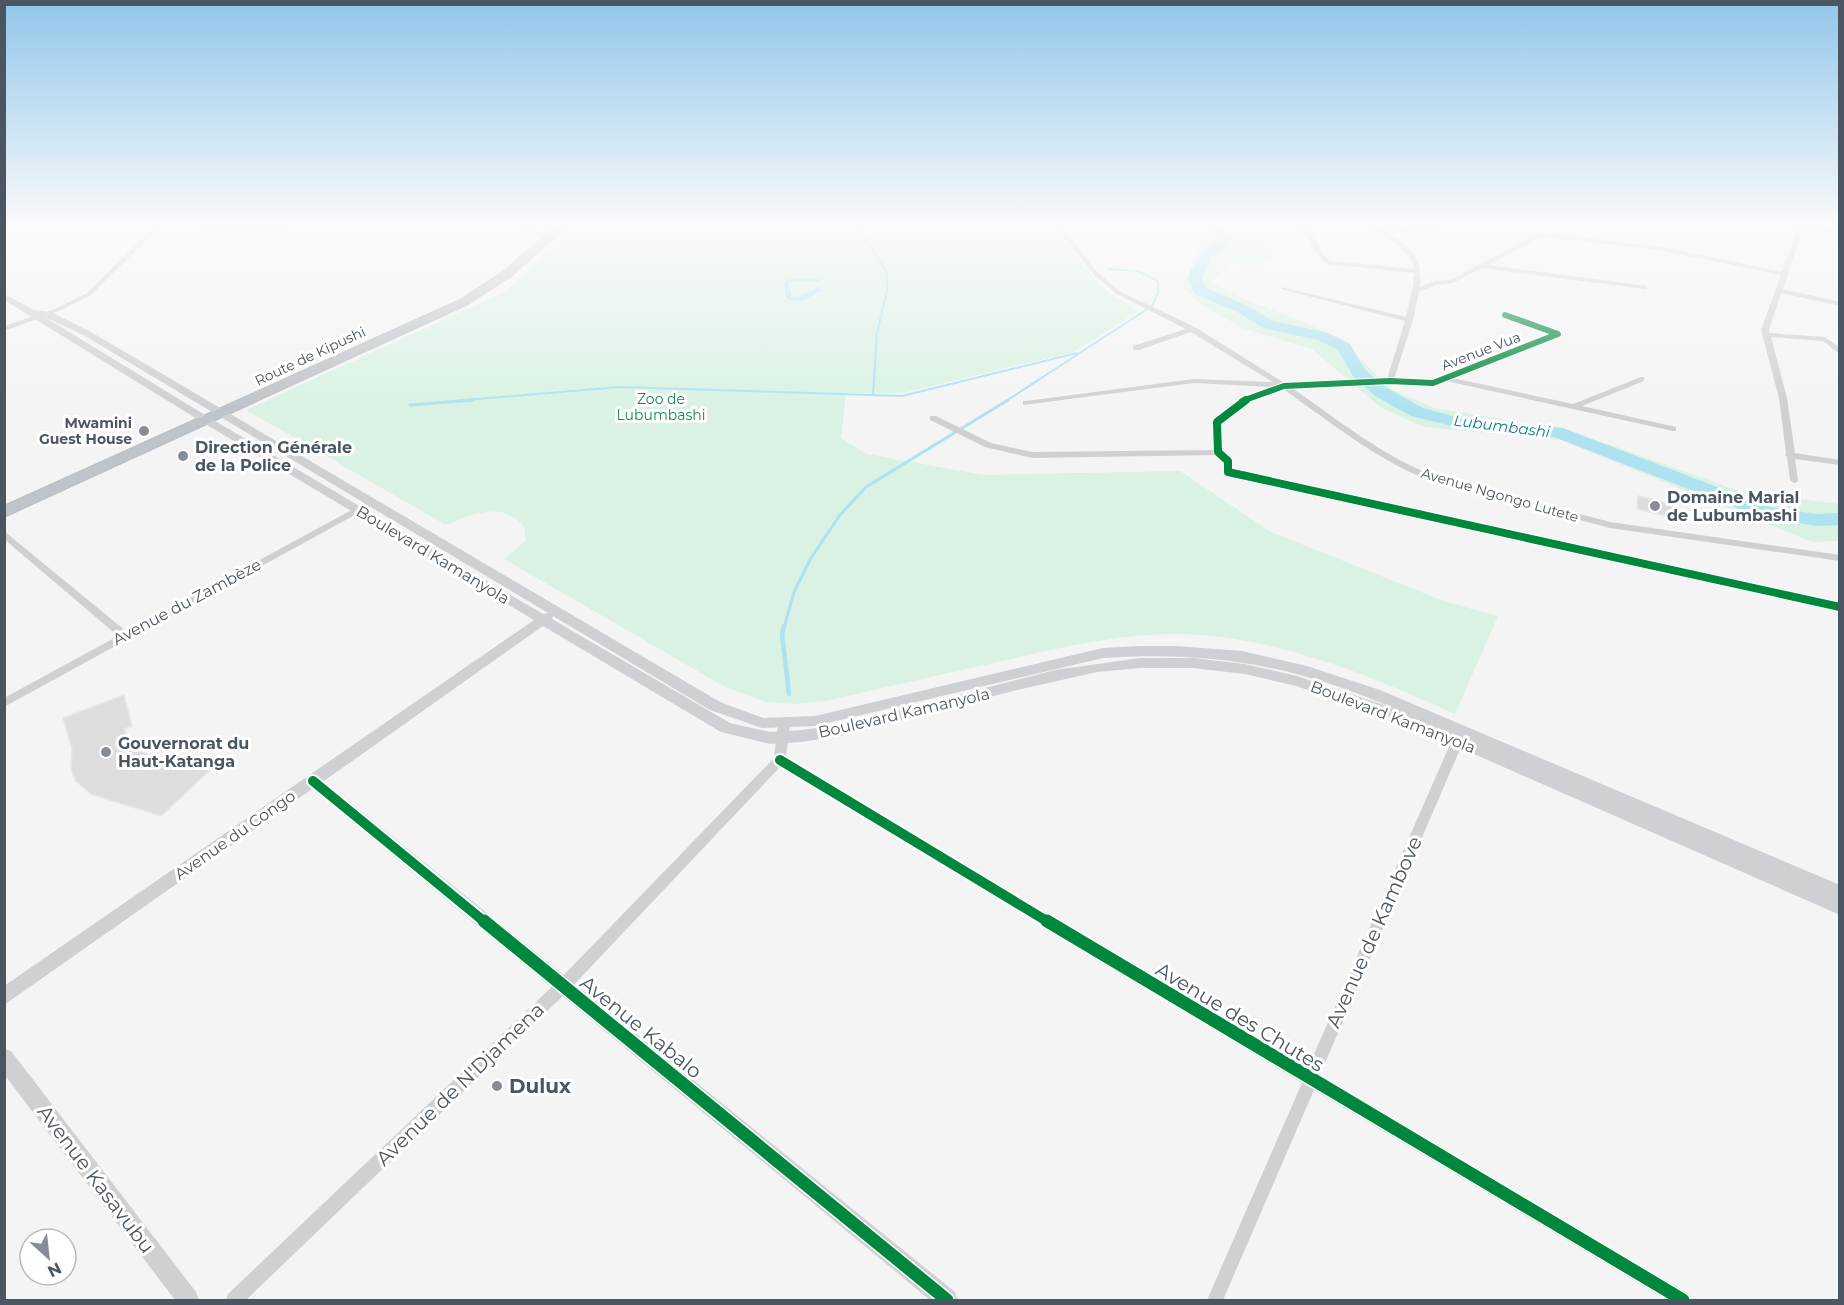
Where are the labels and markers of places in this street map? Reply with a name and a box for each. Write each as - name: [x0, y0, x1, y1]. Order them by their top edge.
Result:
- place label: Mwamini Guest House: [39, 414, 132, 448]
- marker: Mwamini Guest House: [137, 424, 151, 438]
- place label: Direction Générale de la Police: [195, 438, 352, 475]
- marker: Direction Générale de la Police: [176, 449, 190, 463]
- place label: Domaine Marial de Lubumbashi: [1667, 488, 1799, 525]
- marker: Domaine Marial de Lubumbashi: [1648, 499, 1662, 513]
- place label: Gouvernorat du Haut-Katanga: [118, 734, 249, 771]
- marker: Gouvernorat du Haut-Katanga: [99, 745, 113, 759]
- place label: Dulux: [509, 1074, 571, 1098]
- marker: Dulux: [490, 1079, 504, 1093]

